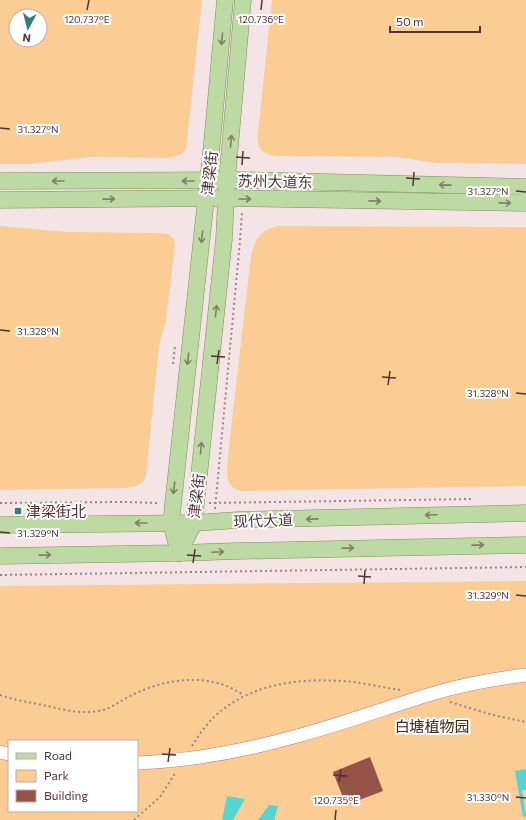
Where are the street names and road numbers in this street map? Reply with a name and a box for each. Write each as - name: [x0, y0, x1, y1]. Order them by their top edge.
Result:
- street label: 津梁街: [198, 150, 220, 196]
- street label: 苏州大道东: [237, 171, 313, 191]
- street label: 津梁街: [184, 473, 208, 519]
- street label: 现代大道: [233, 510, 293, 530]

